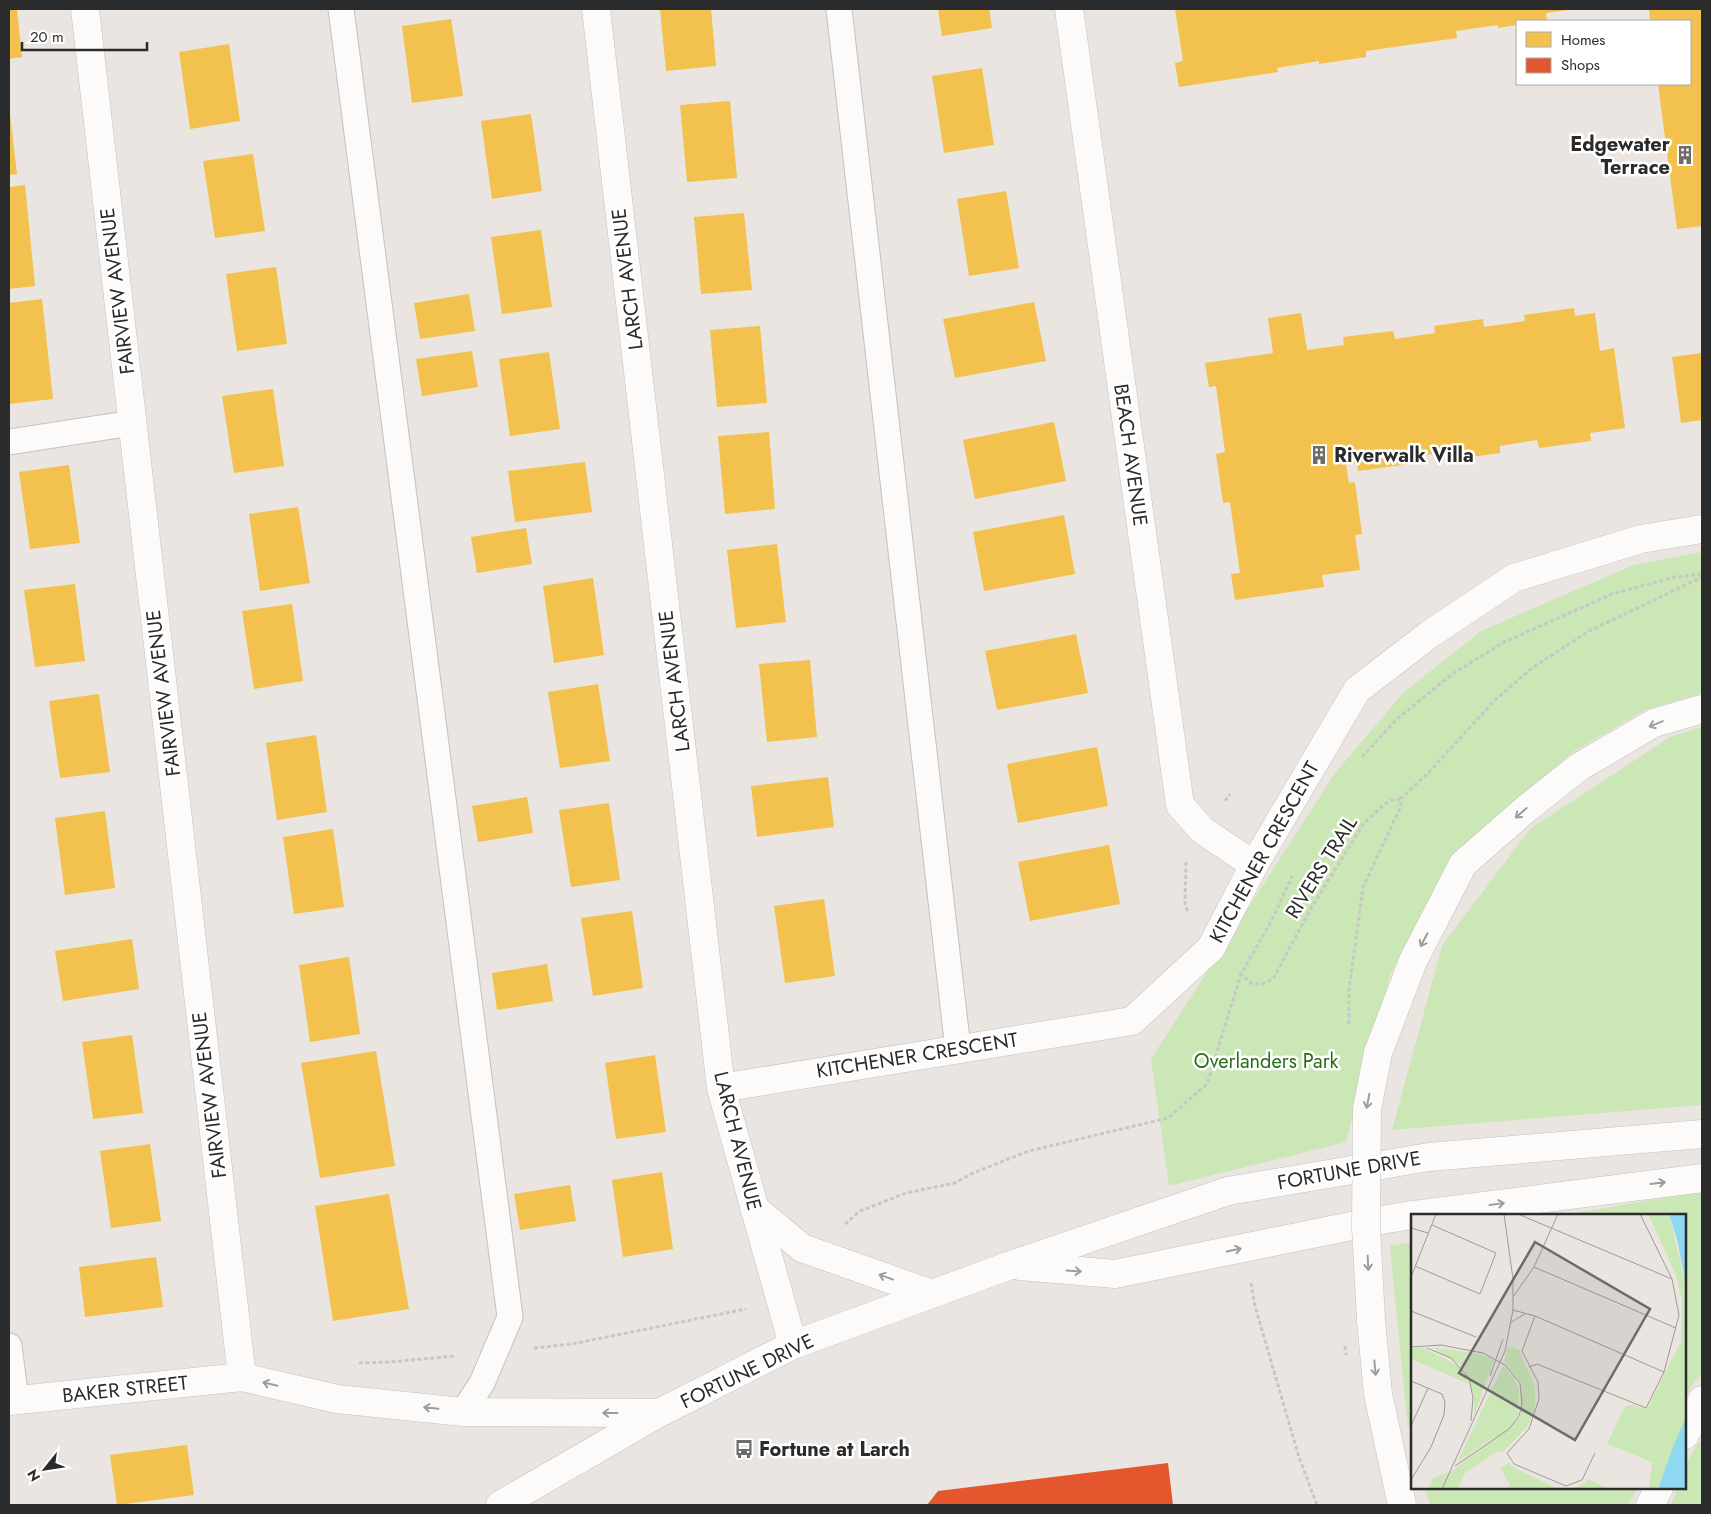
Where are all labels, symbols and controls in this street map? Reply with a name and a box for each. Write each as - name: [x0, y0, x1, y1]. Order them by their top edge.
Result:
- scale bar: [22, 20, 148, 52]
- legend: [1516, 20, 1691, 85]
- text: 20 m: [30, 26, 64, 48]
- text: Homes: [1561, 29, 1605, 51]
- text: Shops: [1561, 54, 1600, 76]
- place label: Edgewater Terrace: [1570, 130, 1671, 182]
- building icon: Edgewater Terrace: [1674, 144, 1696, 166]
- street label: FAIRVIEW AVENUE: [93, 206, 142, 376]
- street label: LARCH AVENUE: [604, 206, 651, 351]
- street label: BEACH AVENUE: [1106, 382, 1155, 528]
- place label: Riverwalk Villa: [1334, 441, 1474, 470]
- building icon: Riverwalk Villa: [1308, 444, 1330, 466]
- street label: FAIRVIEW AVENUE: [139, 608, 188, 778]
- street label: LARCH AVENUE: [651, 608, 698, 753]
- one-way arrow: [1649, 719, 1664, 729]
- street label: KITCHENER CRESCENT: [1202, 756, 1327, 948]
- one-way arrow: [1515, 808, 1528, 819]
- street label: RIVERS TRAIL: [1278, 810, 1364, 924]
- one-way arrow: [1419, 932, 1428, 947]
- street label: FAIRVIEW AVENUE: [185, 1010, 234, 1180]
- street label: KITCHENER CRESCENT: [814, 1025, 1021, 1086]
- park label: Overlanders Park: [1194, 1047, 1339, 1076]
- street label: LARCH AVENUE: [706, 1069, 769, 1214]
- one-way arrow: [1363, 1093, 1373, 1109]
- street label: FORTUNE DRIVE: [1275, 1144, 1423, 1197]
- one-way arrow: [1649, 1178, 1665, 1188]
- one-way arrow: [1488, 1199, 1504, 1209]
- inset map: [1411, 1214, 1686, 1489]
- one-way arrow: [1226, 1244, 1242, 1254]
- one-way arrow: [1363, 1255, 1372, 1271]
- one-way arrow: [1066, 1266, 1082, 1275]
- one-way arrow: [879, 1272, 894, 1281]
- street label: FORTUNE DRIVE: [676, 1327, 819, 1416]
- one-way arrow: [1370, 1360, 1380, 1376]
- street label: BAKER STREET: [61, 1368, 190, 1411]
- one-way arrow: [263, 1379, 279, 1388]
- one-way arrow: [423, 1403, 439, 1413]
- one-way arrow: [603, 1408, 619, 1418]
- place label: Fortune at Larch: [759, 1435, 910, 1464]
- bus stop icon: Fortune at Larch: [733, 1438, 755, 1460]
- north arrow: [20, 1444, 70, 1494]
- text: N: [22, 1466, 45, 1485]

